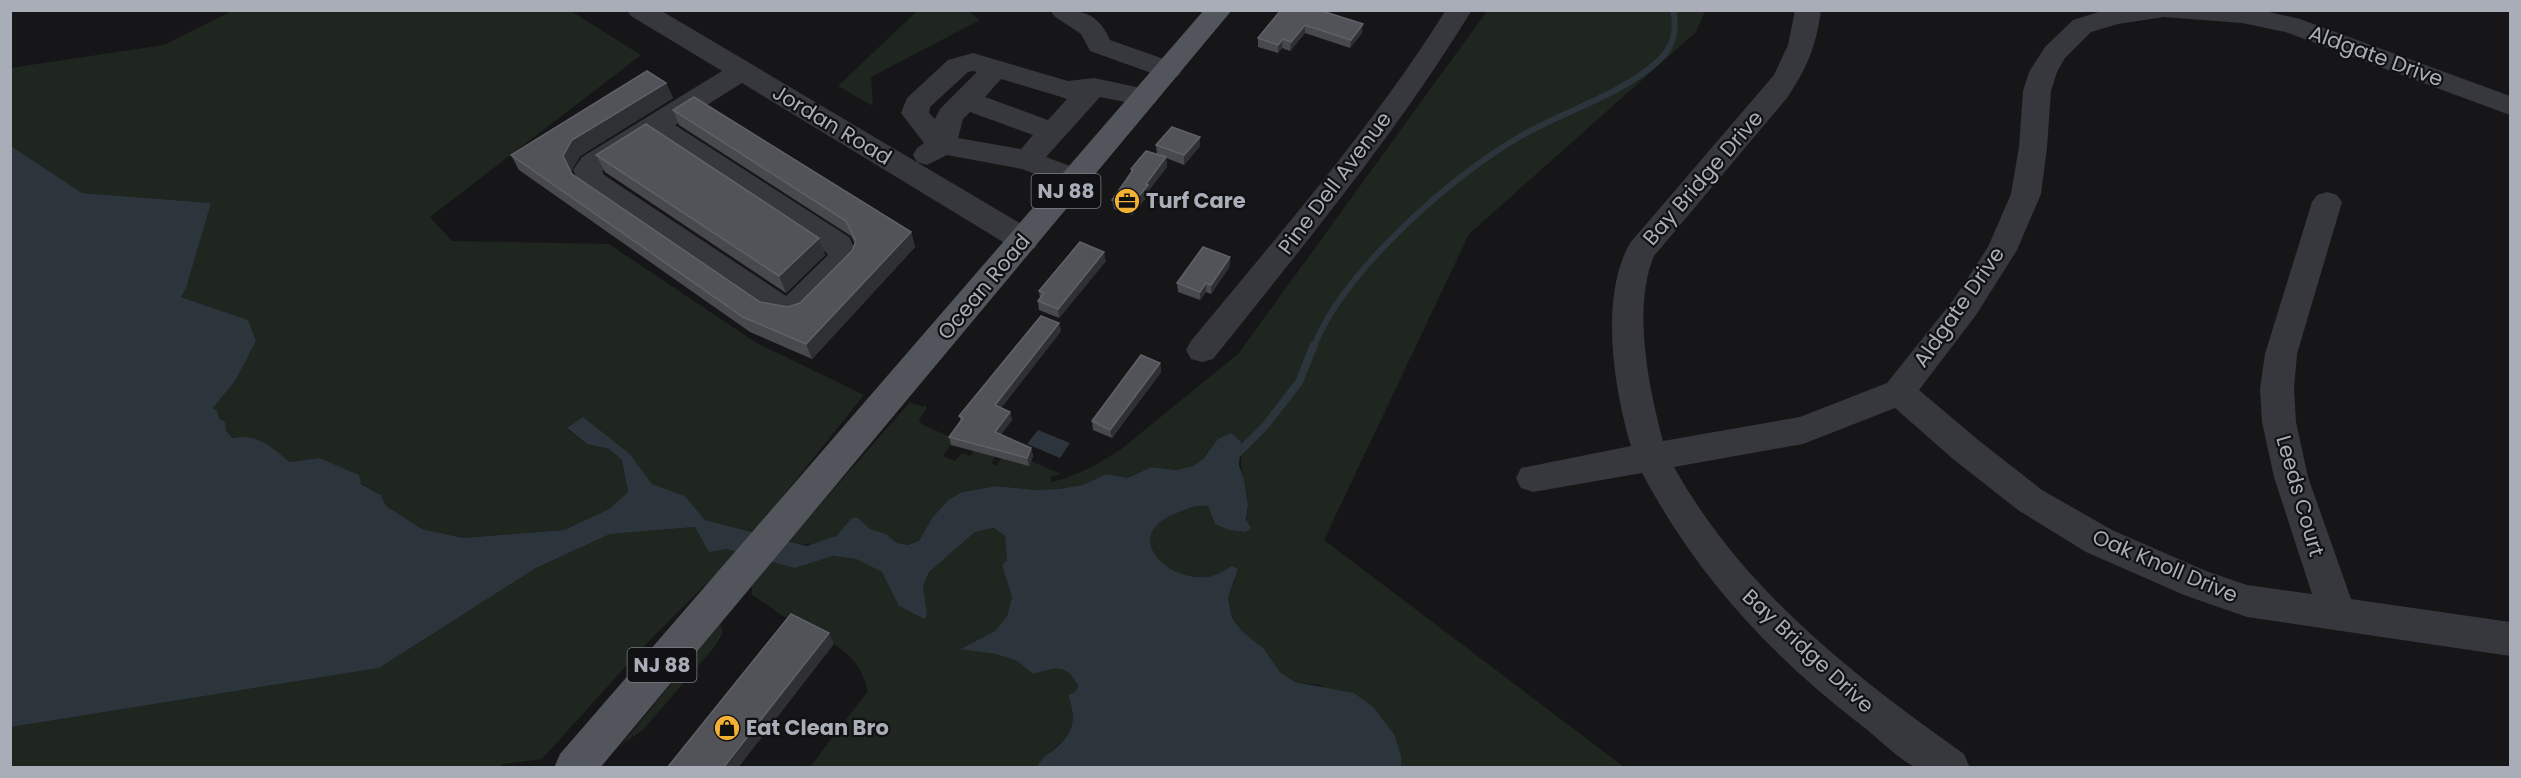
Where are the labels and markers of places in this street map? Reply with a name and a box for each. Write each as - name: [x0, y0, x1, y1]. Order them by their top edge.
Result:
- office icon: Turf Care: [1112, 186, 1142, 216]
- place label: Turf Care: [1146, 186, 1246, 215]
- shop icon: Eat Clean Bro: [712, 713, 742, 743]
- place label: Eat Clean Bro: [746, 713, 889, 742]

